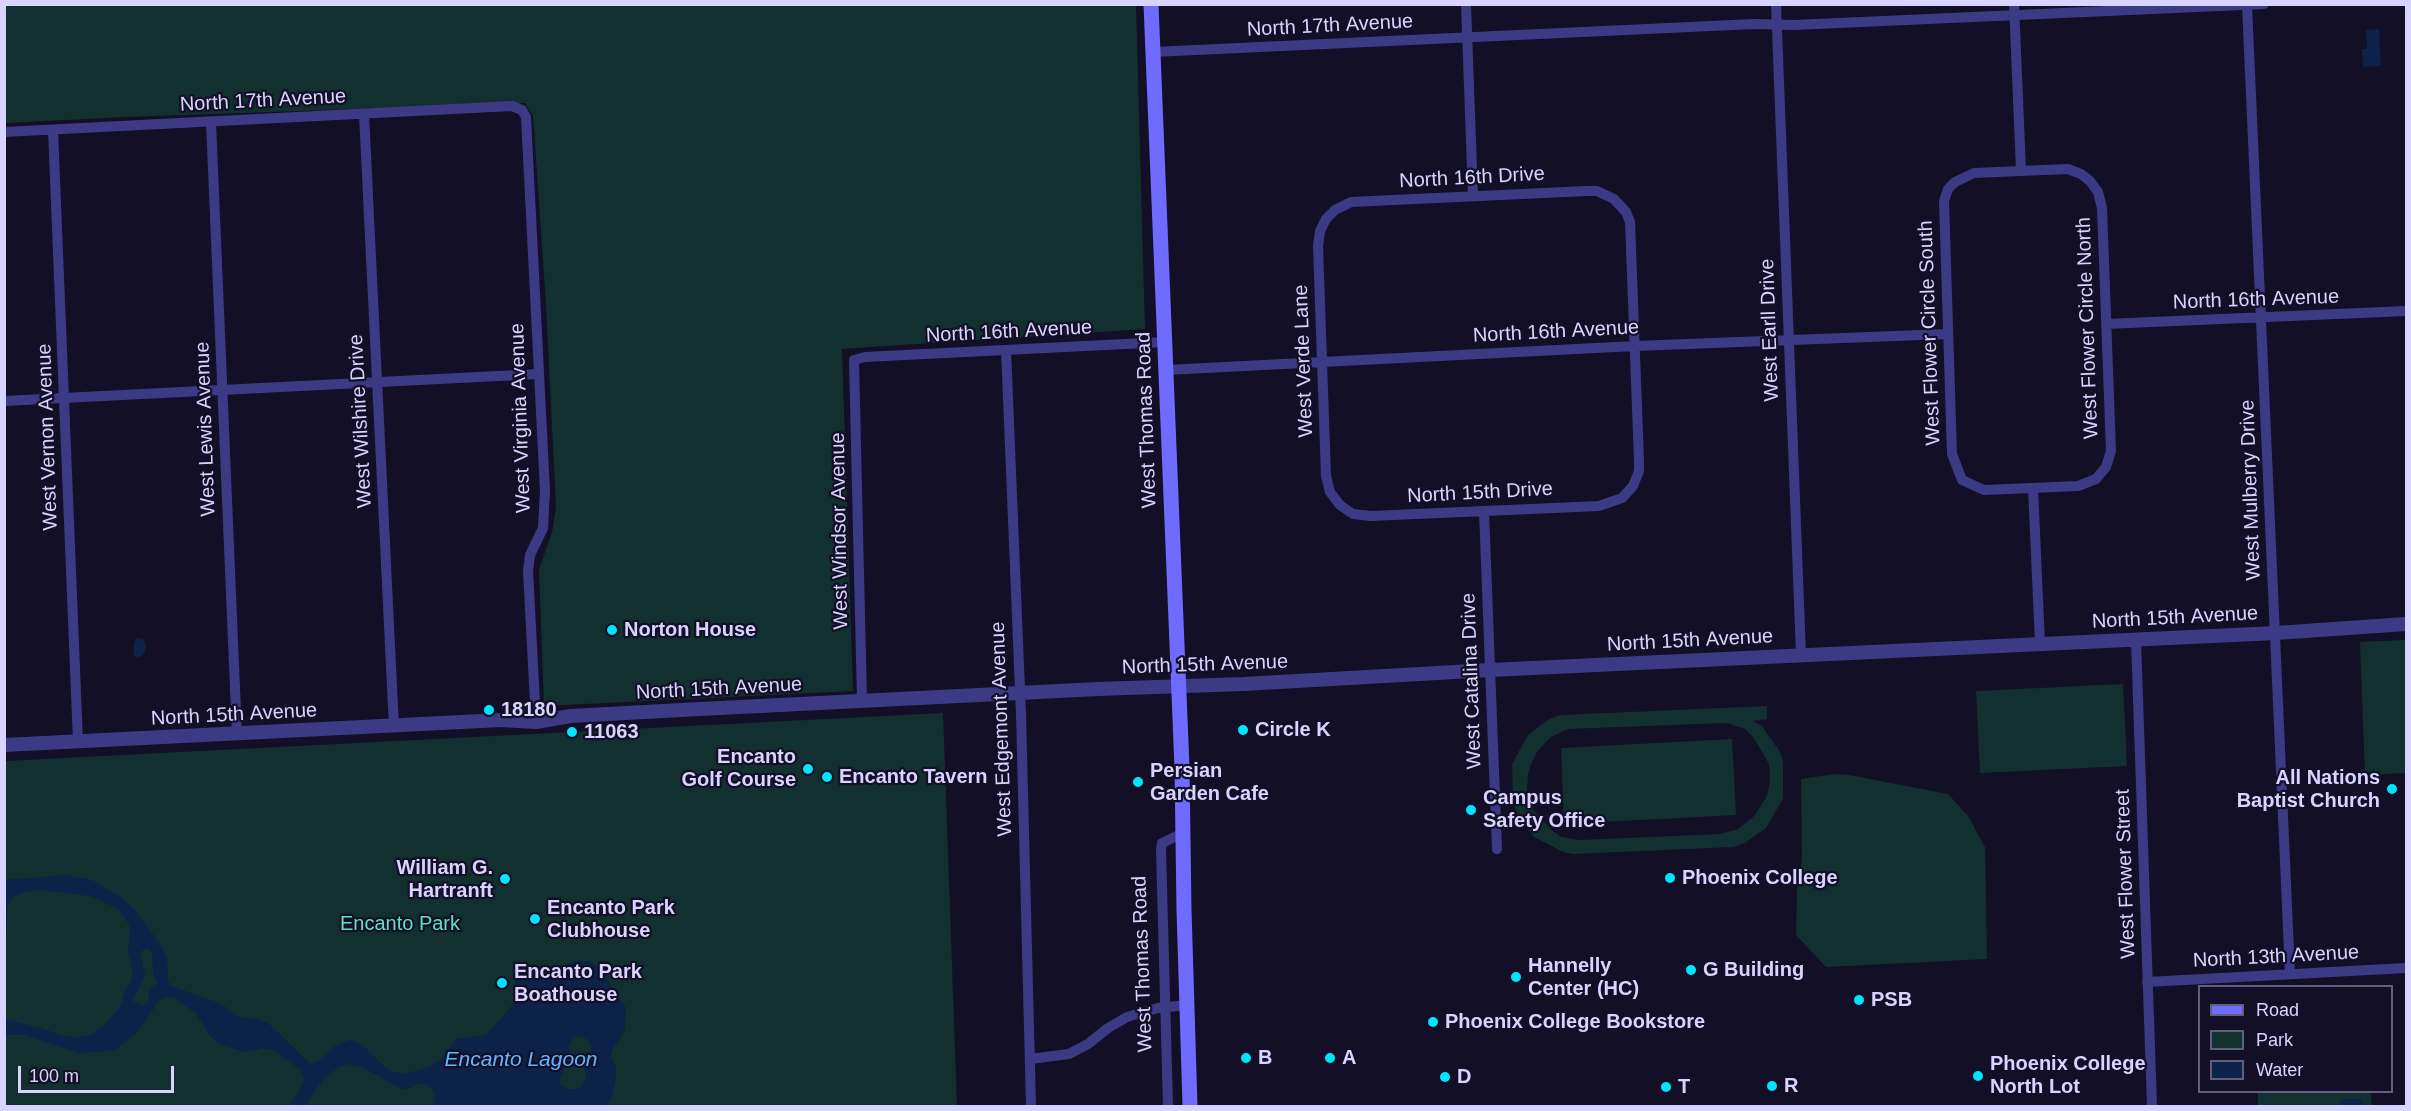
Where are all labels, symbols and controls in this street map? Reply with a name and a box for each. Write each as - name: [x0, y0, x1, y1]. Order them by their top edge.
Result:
- street label: North 17th Avenue: [1246, 10, 1414, 42]
- street label: North 17th Avenue: [179, 85, 347, 117]
- street label: North 16th Drive: [1399, 162, 1545, 194]
- street label: West Flower Circle North: [2072, 217, 2104, 439]
- street label: West Flower Circle South: [1914, 220, 1946, 446]
- street label: West Earll Drive: [1756, 258, 1784, 402]
- street label: West Verde Lane: [1289, 284, 1319, 438]
- street label: North 16th Avenue: [2172, 285, 2340, 315]
- street label: North 16th Avenue: [925, 316, 1093, 348]
- street label: North 16th Avenue: [1472, 316, 1640, 348]
- street label: West Virginia Avenue: [506, 323, 536, 513]
- street label: West Thomas Road: [1132, 331, 1162, 509]
- street label: West Wilshire Drive: [344, 333, 378, 509]
- street label: West Lewis Avenue: [191, 341, 221, 517]
- street label: West Vernon Avenue: [33, 343, 63, 531]
- street label: West Mulberry Drive: [2236, 399, 2266, 581]
- street label: West Windsor Avenue: [826, 432, 854, 630]
- street label: North 15th Drive: [1407, 477, 1553, 509]
- street label: West Catalina Drive: [1457, 592, 1487, 770]
- street label: North 15th Avenue: [2091, 602, 2259, 634]
- place label: Norton House: [624, 618, 756, 642]
- street label: West Edgemont Avenue: [986, 621, 1018, 837]
- marker: Norton House: [605, 623, 619, 637]
- street label: North 15th Avenue: [1606, 625, 1774, 657]
- street label: North 15th Avenue: [1121, 650, 1289, 680]
- street label: North 15th Avenue: [635, 673, 803, 705]
- place label: 18180: [501, 698, 557, 722]
- street label: North 15th Avenue: [150, 699, 318, 731]
- marker: 18180: [482, 703, 496, 717]
- place label: Circle K: [1255, 718, 1331, 742]
- place label: 11063: [584, 720, 639, 744]
- marker: Circle K: [1236, 723, 1250, 737]
- marker: 11063: [565, 725, 579, 739]
- place label: Encanto Golf Course: [682, 745, 796, 792]
- place label: Persian Garden Cafe: [1150, 759, 1269, 806]
- marker: Encanto Golf Course: [801, 762, 815, 776]
- place label: Encanto Tavern: [839, 765, 988, 789]
- place label: All Nations Baptist Church: [2237, 766, 2380, 813]
- marker: Encanto Tavern: [820, 770, 834, 784]
- marker: Persian Garden Cafe: [1131, 775, 1145, 789]
- marker: All Nations Baptist Church: [2385, 782, 2399, 796]
- place label: Campus Safety Office: [1483, 786, 1605, 833]
- street label: West Flower Street: [2111, 789, 2141, 959]
- marker: Campus Safety Office: [1464, 803, 1478, 817]
- place label: William G. Hartranft: [396, 856, 493, 903]
- place label: Phoenix College: [1682, 866, 1838, 890]
- marker: Phoenix College: [1663, 871, 1677, 885]
- marker: William G. Hartranft: [498, 872, 512, 886]
- street label: West Thomas Road: [1128, 875, 1158, 1053]
- place label: Encanto Park Clubhouse: [547, 896, 675, 943]
- park label: Encanto Park: [340, 912, 460, 936]
- marker: Encanto Park Clubhouse: [528, 912, 542, 926]
- street label: North 13th Avenue: [2192, 941, 2360, 973]
- place label: Hannelly Center (HC): [1528, 954, 1639, 1001]
- place label: G Building: [1703, 958, 1804, 982]
- place label: Encanto Park Boathouse: [514, 960, 642, 1007]
- marker: G Building: [1684, 963, 1698, 977]
- marker: Hannelly Center (HC): [1509, 970, 1523, 984]
- marker: Encanto Park Boathouse: [495, 976, 509, 990]
- legend: [2198, 985, 2393, 1093]
- place label: PSB: [1871, 988, 1912, 1012]
- marker: PSB: [1852, 993, 1866, 1007]
- text: Road: [2256, 1000, 2299, 1020]
- place label: Phoenix College Bookstore: [1445, 1010, 1705, 1034]
- marker: Phoenix College Bookstore: [1426, 1015, 1440, 1029]
- text: Park: [2256, 1030, 2293, 1050]
- place label: B: [1258, 1046, 1272, 1070]
- place label: A: [1342, 1046, 1356, 1070]
- water label: Encanto Lagoon: [445, 1047, 597, 1073]
- marker: B: [1239, 1051, 1253, 1065]
- marker: A: [1323, 1051, 1337, 1065]
- place label: Phoenix College North Lot: [1990, 1052, 2146, 1099]
- scale bar: [21, 1054, 177, 1092]
- text: Water: [2256, 1060, 2303, 1080]
- place label: D: [1457, 1065, 1471, 1089]
- text: 100 m: [29, 1066, 79, 1086]
- marker: Phoenix College North Lot: [1971, 1069, 1985, 1083]
- marker: D: [1438, 1070, 1452, 1084]
- place label: R: [1784, 1074, 1798, 1098]
- place label: T: [1678, 1075, 1690, 1099]
- marker: R: [1765, 1079, 1779, 1093]
- marker: T: [1659, 1080, 1673, 1094]

